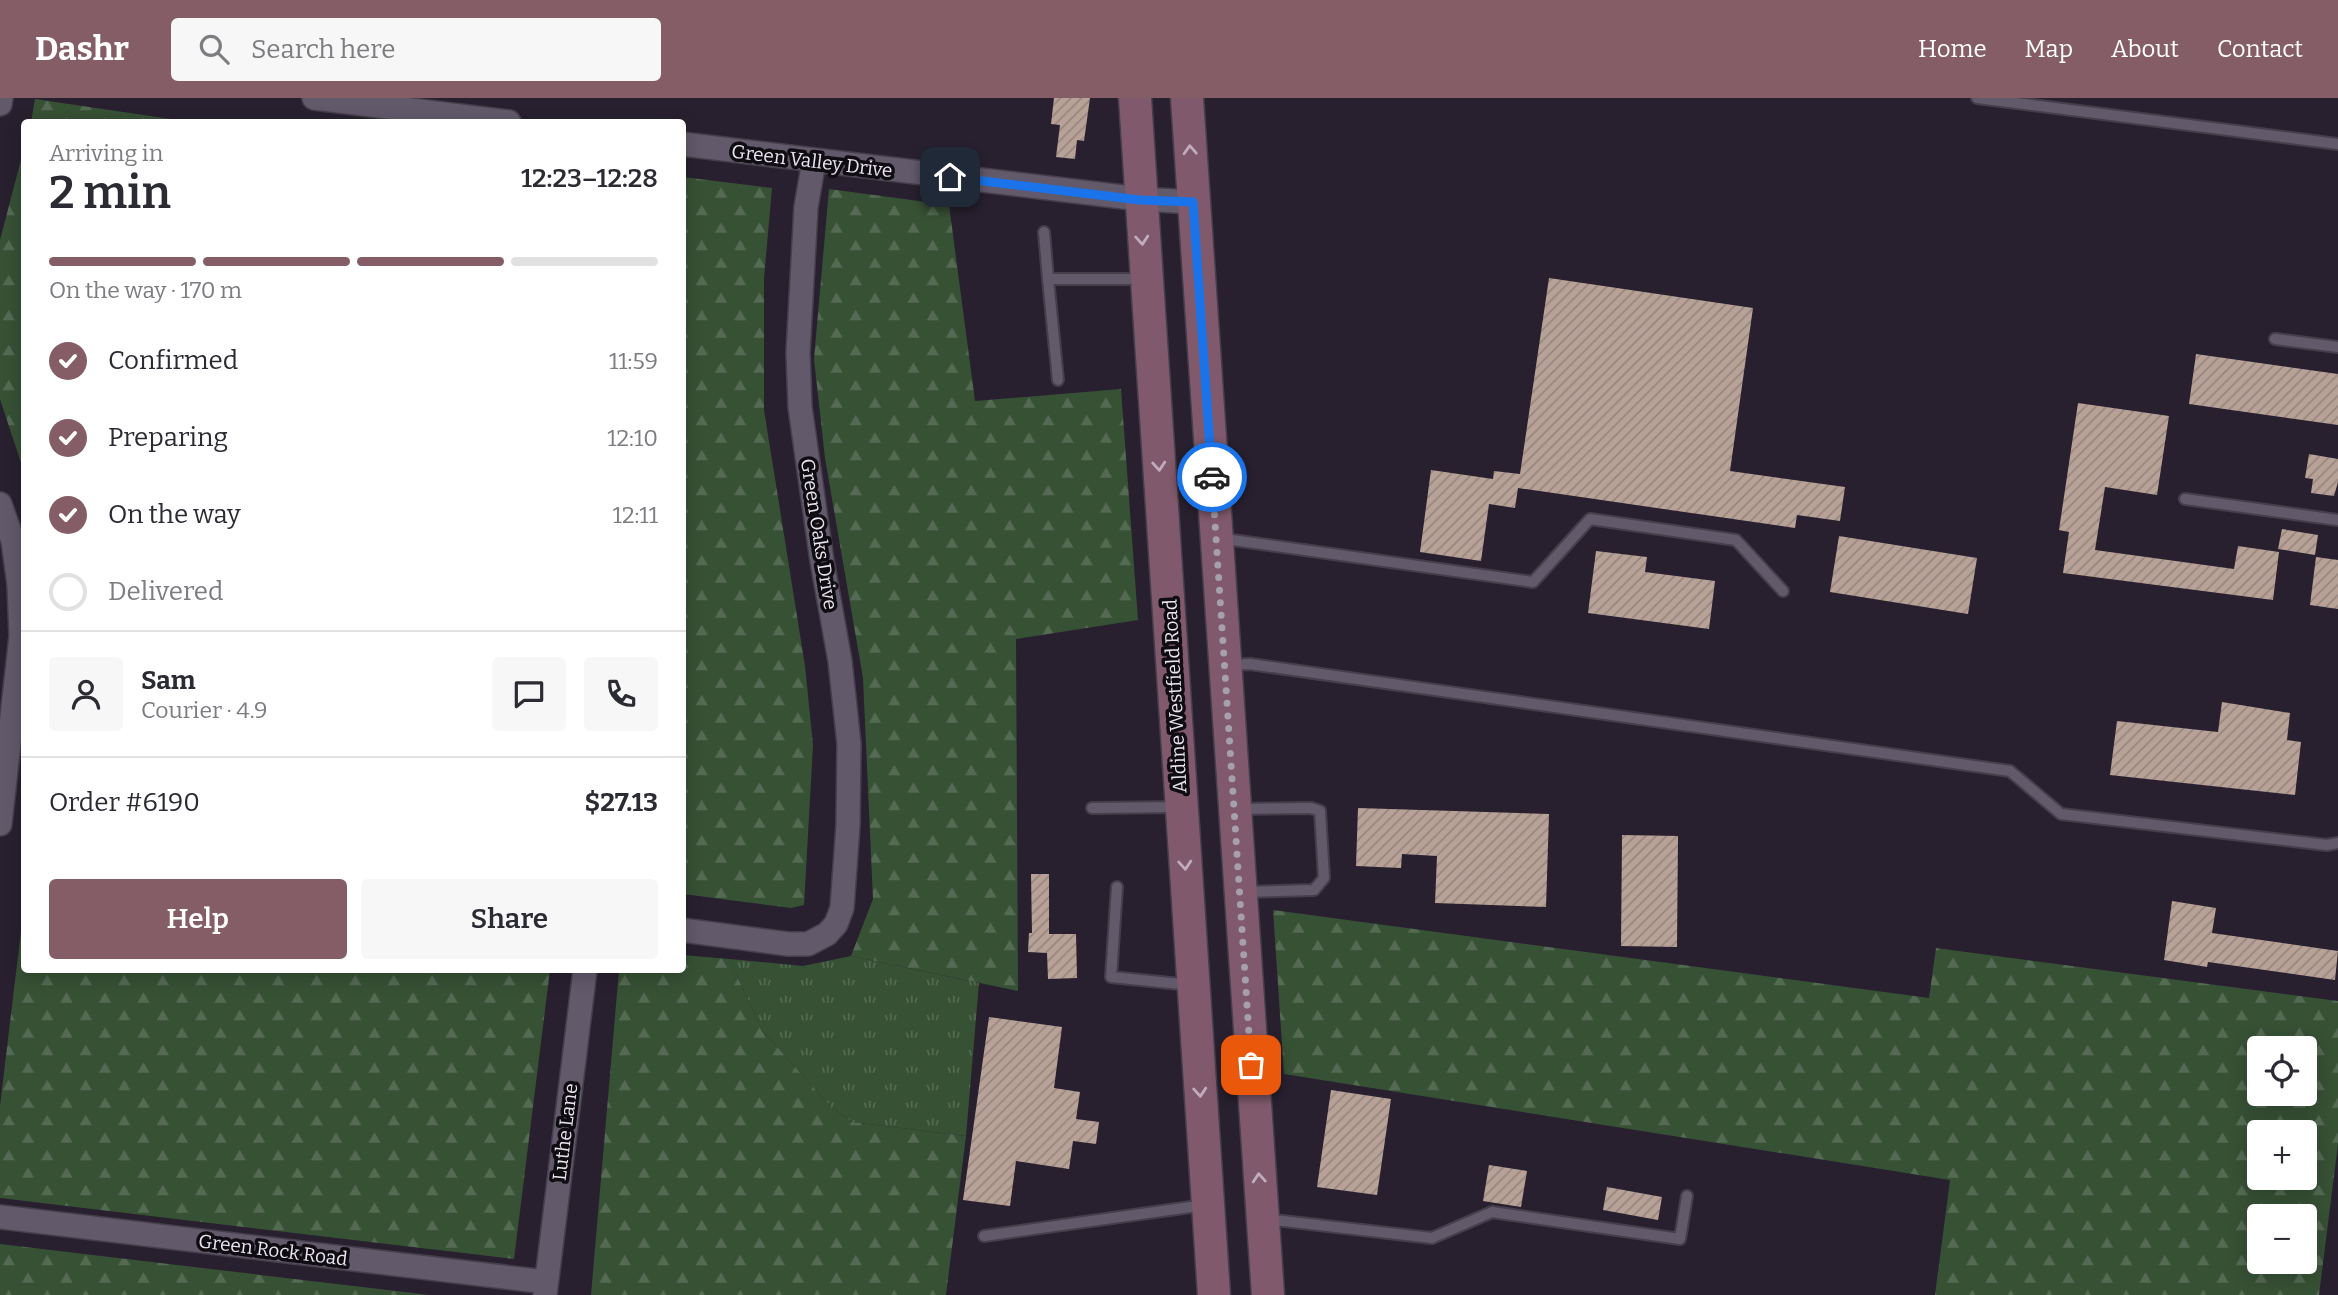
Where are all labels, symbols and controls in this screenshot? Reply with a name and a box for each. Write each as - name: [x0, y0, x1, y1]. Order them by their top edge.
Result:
- search box: [171, 18, 661, 81]
- text: Dashr: [35, 29, 129, 69]
- icon: search: [195, 30, 233, 68]
- text: Search here: [251, 34, 395, 65]
- text: Home: [1918, 35, 1987, 63]
- text: Map: [2025, 35, 2073, 63]
- text: About: [2111, 35, 2179, 63]
- text: Contact: [2217, 35, 2303, 63]
- text: Arriving in: [49, 139, 163, 167]
- street label: Green Valley Drive: [730, 140, 894, 182]
- one-way arrow: [1183, 144, 1198, 155]
- pin: [920, 147, 980, 207]
- icon: home: [931, 158, 969, 196]
- text: 12:23–12:28: [521, 163, 658, 194]
- text: 2 min: [49, 165, 171, 220]
- one-way arrow: [1135, 234, 1150, 245]
- text: On the way · 170 m: [49, 276, 242, 304]
- icon: check: [49, 342, 87, 380]
- text: Confirmed: [108, 345, 238, 376]
- text: 11:59: [609, 347, 658, 375]
- icon: check: [49, 419, 87, 457]
- text: Preparing: [108, 422, 228, 453]
- text: 12:10: [607, 424, 658, 452]
- courier: [1177, 442, 1247, 512]
- street label: Green Oaks Drive: [796, 457, 842, 611]
- icon: car: [1193, 458, 1231, 496]
- one-way arrow: [1151, 461, 1166, 472]
- icon: check: [49, 496, 87, 534]
- text: On the way: [108, 499, 241, 530]
- text: 12:11: [613, 501, 658, 529]
- text: Delivered: [108, 576, 223, 607]
- street label: Aldine Westfield Road: [1158, 598, 1192, 794]
- button: person: [49, 657, 123, 731]
- button: chat: [492, 657, 566, 731]
- button: phone: [584, 657, 658, 731]
- text: Sam: [141, 665, 196, 696]
- text: Courier · 4.9: [141, 696, 268, 724]
- text: Order #6190: [49, 787, 200, 818]
- text: $27.13: [584, 787, 658, 818]
- one-way arrow: [1177, 859, 1192, 870]
- button: Help: [49, 879, 347, 959]
- button: Share: [361, 879, 658, 959]
- pin: [1221, 1035, 1281, 1095]
- map controls: [2247, 1036, 2317, 1274]
- button: locate: [2247, 1036, 2317, 1106]
- icon: bag: [1232, 1046, 1270, 1084]
- street label: Luthe Lane: [548, 1082, 582, 1182]
- one-way arrow: [1192, 1086, 1207, 1097]
- button: +: [2247, 1120, 2317, 1190]
- one-way arrow: [1252, 1172, 1267, 1183]
- button: −: [2247, 1204, 2317, 1274]
- street label: Green Rock Road: [197, 1229, 349, 1271]

